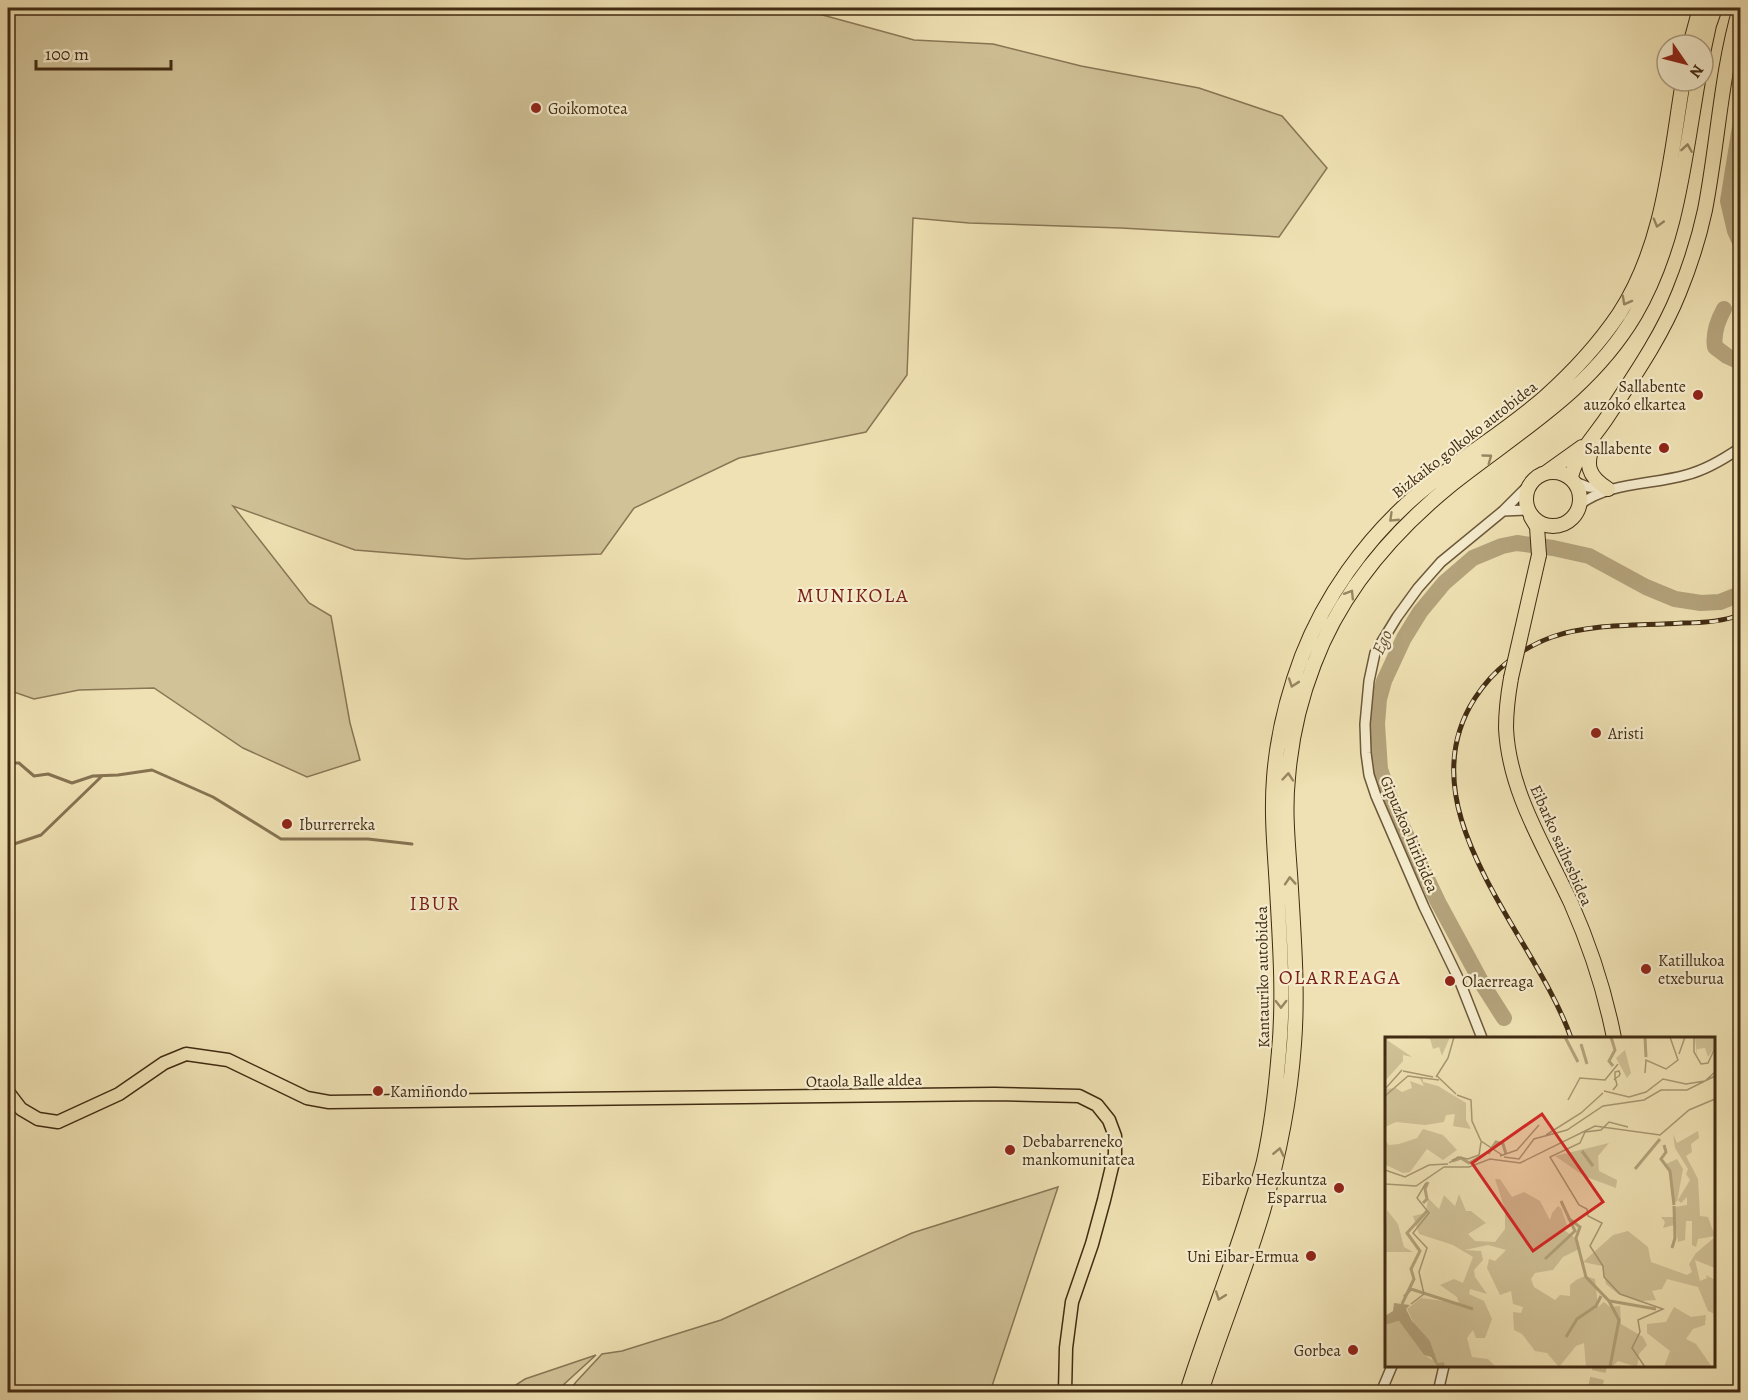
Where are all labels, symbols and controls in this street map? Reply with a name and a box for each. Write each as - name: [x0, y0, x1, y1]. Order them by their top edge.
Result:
- scale bar: [36, 33, 171, 71]
- north arrow: [1655, 33, 1715, 93]
- text: 100 m: [45, 42, 89, 66]
- text: N: [1684, 60, 1709, 82]
- place label: Goikomotea: [548, 98, 628, 120]
- marker: Goikomotea: [529, 101, 543, 115]
- one-way arrow: [1681, 144, 1693, 153]
- one-way arrow: [1652, 218, 1665, 228]
- one-way arrow: [1622, 295, 1634, 305]
- street label: Bizkaiko golkoko autobidea: [1387, 376, 1542, 504]
- place label: Sallabente auzoko elkartea: [1584, 376, 1687, 416]
- marker: Sallabente auzoko elkartea: [1691, 388, 1705, 402]
- place label: Sallabente: [1585, 438, 1652, 460]
- marker: Sallabente: [1657, 441, 1671, 455]
- one-way arrow: [1482, 454, 1493, 465]
- one-way arrow: [1389, 510, 1400, 521]
- district label: MUNIKOLA: [797, 582, 909, 609]
- one-way arrow: [1343, 590, 1355, 600]
- water label: Ego: [1366, 626, 1398, 658]
- one-way arrow: [1288, 677, 1300, 688]
- place label: Aristi: [1607, 723, 1644, 745]
- marker: Aristi: [1589, 726, 1603, 740]
- one-way arrow: [1281, 772, 1294, 781]
- street label: Gipuzkoa hiribidea: [1375, 773, 1444, 897]
- street label: Eibarko saihesbidea: [1525, 781, 1598, 910]
- place label: Iburrerreka: [299, 814, 376, 836]
- marker: Iburrerreka: [280, 817, 294, 831]
- one-way arrow: [1284, 876, 1297, 885]
- district label: IBUR: [410, 890, 461, 917]
- street label: Kantauriko autobidea: [1251, 905, 1275, 1048]
- place label: Katillukoa etxeburua: [1658, 950, 1725, 990]
- marker: Katillukoa etxeburua: [1639, 962, 1653, 976]
- district label: OLARREAGA: [1279, 964, 1401, 991]
- place label: Olaerreaga: [1462, 971, 1534, 993]
- marker: Olaerreaga: [1443, 974, 1457, 988]
- one-way arrow: [1275, 1000, 1287, 1009]
- inset map: [1385, 1037, 1715, 1367]
- street label: Otaola Balle aldea: [806, 1069, 923, 1093]
- place label: Kamiñondo: [390, 1081, 467, 1103]
- marker: Kamiñondo: [371, 1084, 385, 1098]
- place label: Debabarreneko mankomunitatea: [1022, 1131, 1136, 1171]
- marker: Debabarreneko mankomunitatea: [1003, 1143, 1017, 1157]
- one-way arrow: [1272, 1147, 1285, 1157]
- place label: Eibarko Hezkuntza Esparrua: [1201, 1169, 1328, 1209]
- marker: Eibarko Hezkuntza Esparrua: [1332, 1181, 1346, 1195]
- place label: Uni Eibar-Ermua: [1187, 1246, 1300, 1268]
- marker: Uni Eibar-Ermua: [1304, 1249, 1318, 1263]
- one-way arrow: [1215, 1290, 1228, 1301]
- place label: Gorbea: [1294, 1340, 1342, 1362]
- marker: Gorbea: [1346, 1343, 1360, 1357]

